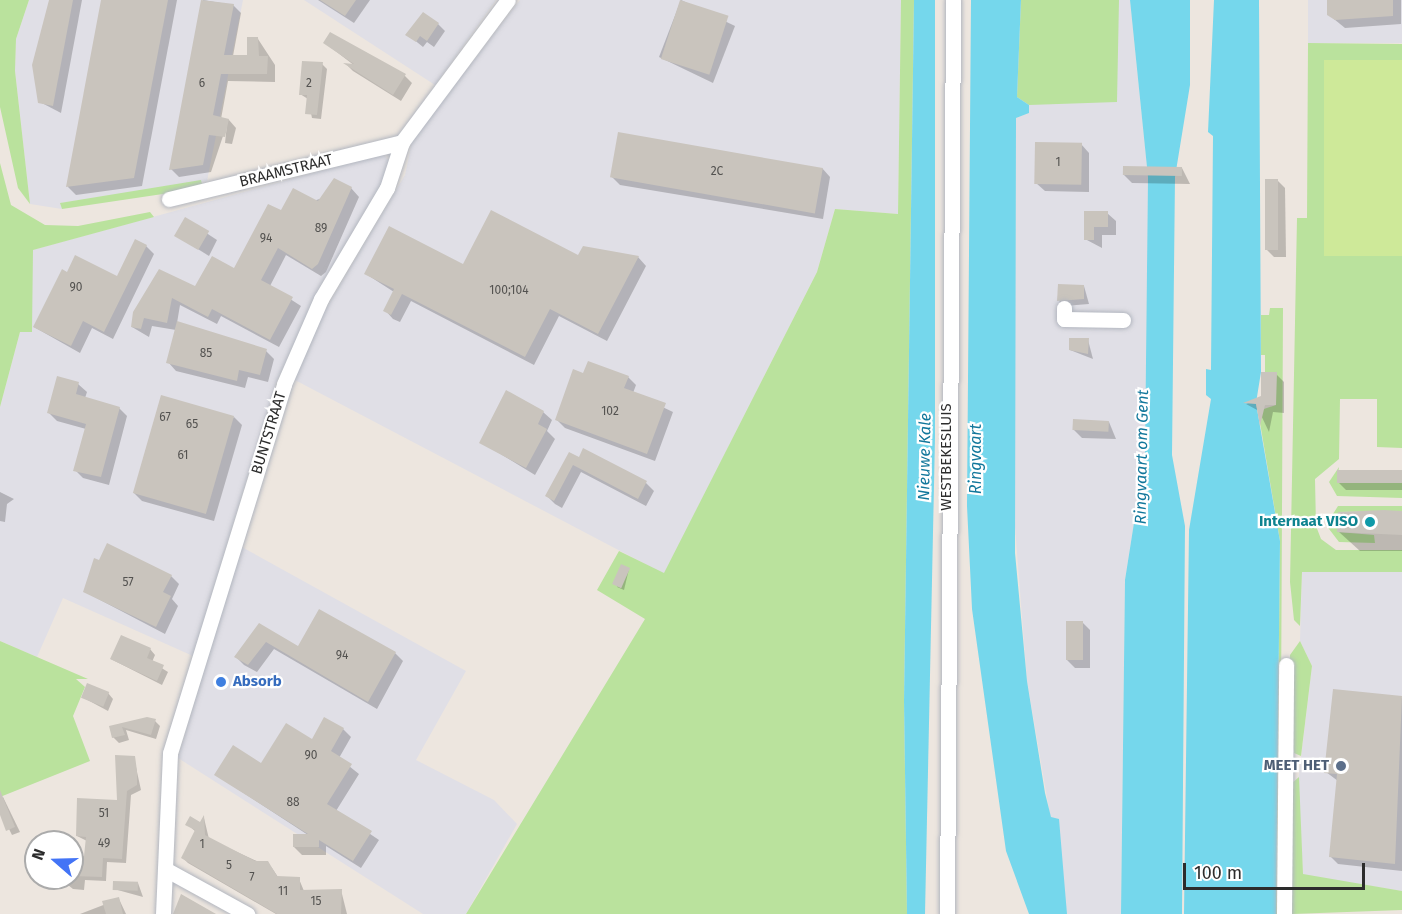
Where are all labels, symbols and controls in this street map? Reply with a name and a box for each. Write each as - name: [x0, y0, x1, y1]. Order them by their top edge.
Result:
- house number: 6: [199, 77, 205, 91]
- house number: 2: [306, 77, 312, 91]
- street label: BRAAMSTRAAT: [237, 151, 335, 191]
- house number: 1: [1055, 156, 1061, 170]
- house number: 2C: [711, 165, 723, 179]
- house number: 89: [315, 222, 327, 236]
- house number: 94: [260, 232, 272, 246]
- house number: 90: [70, 281, 82, 295]
- house number: 100;104: [489, 284, 529, 298]
- house number: 85: [200, 347, 212, 361]
- street label: BUNTSTRAAT: [248, 389, 290, 477]
- water label: Ringvaart om Gent: [1131, 390, 1153, 524]
- street label: WESTBEKESLUIS: [938, 403, 956, 511]
- house number: 102: [601, 405, 619, 419]
- house number: 67: [159, 411, 171, 425]
- water label: Nieuwe Kale: [915, 413, 935, 501]
- house number: 65: [186, 418, 198, 432]
- water label: Ringvaart: [966, 424, 986, 494]
- house number: 61: [177, 449, 189, 463]
- place label: Internaat VISO: [1259, 513, 1358, 531]
- marker: Internaat VISO: [1363, 515, 1377, 529]
- house number: 57: [122, 576, 134, 590]
- house number: 94: [336, 649, 348, 663]
- place label: Absorb: [233, 673, 282, 691]
- marker: Absorb: [214, 675, 228, 689]
- house number: 90: [305, 749, 317, 763]
- place label: MEET HET: [1264, 757, 1329, 775]
- marker: MEET HET: [1334, 759, 1348, 773]
- house number: 88: [286, 796, 300, 810]
- house number: 51: [99, 807, 109, 821]
- north arrow: [24, 830, 84, 890]
- house number: 49: [98, 837, 110, 851]
- house number: 1: [199, 838, 205, 852]
- text: N: [28, 846, 49, 863]
- scale bar: [1186, 851, 1368, 889]
- house number: 5: [226, 859, 232, 873]
- text: 100 m: [1194, 862, 1242, 884]
- house number: 7: [249, 871, 255, 885]
- house number: 11: [278, 885, 288, 899]
- house number: 15: [310, 895, 322, 909]

